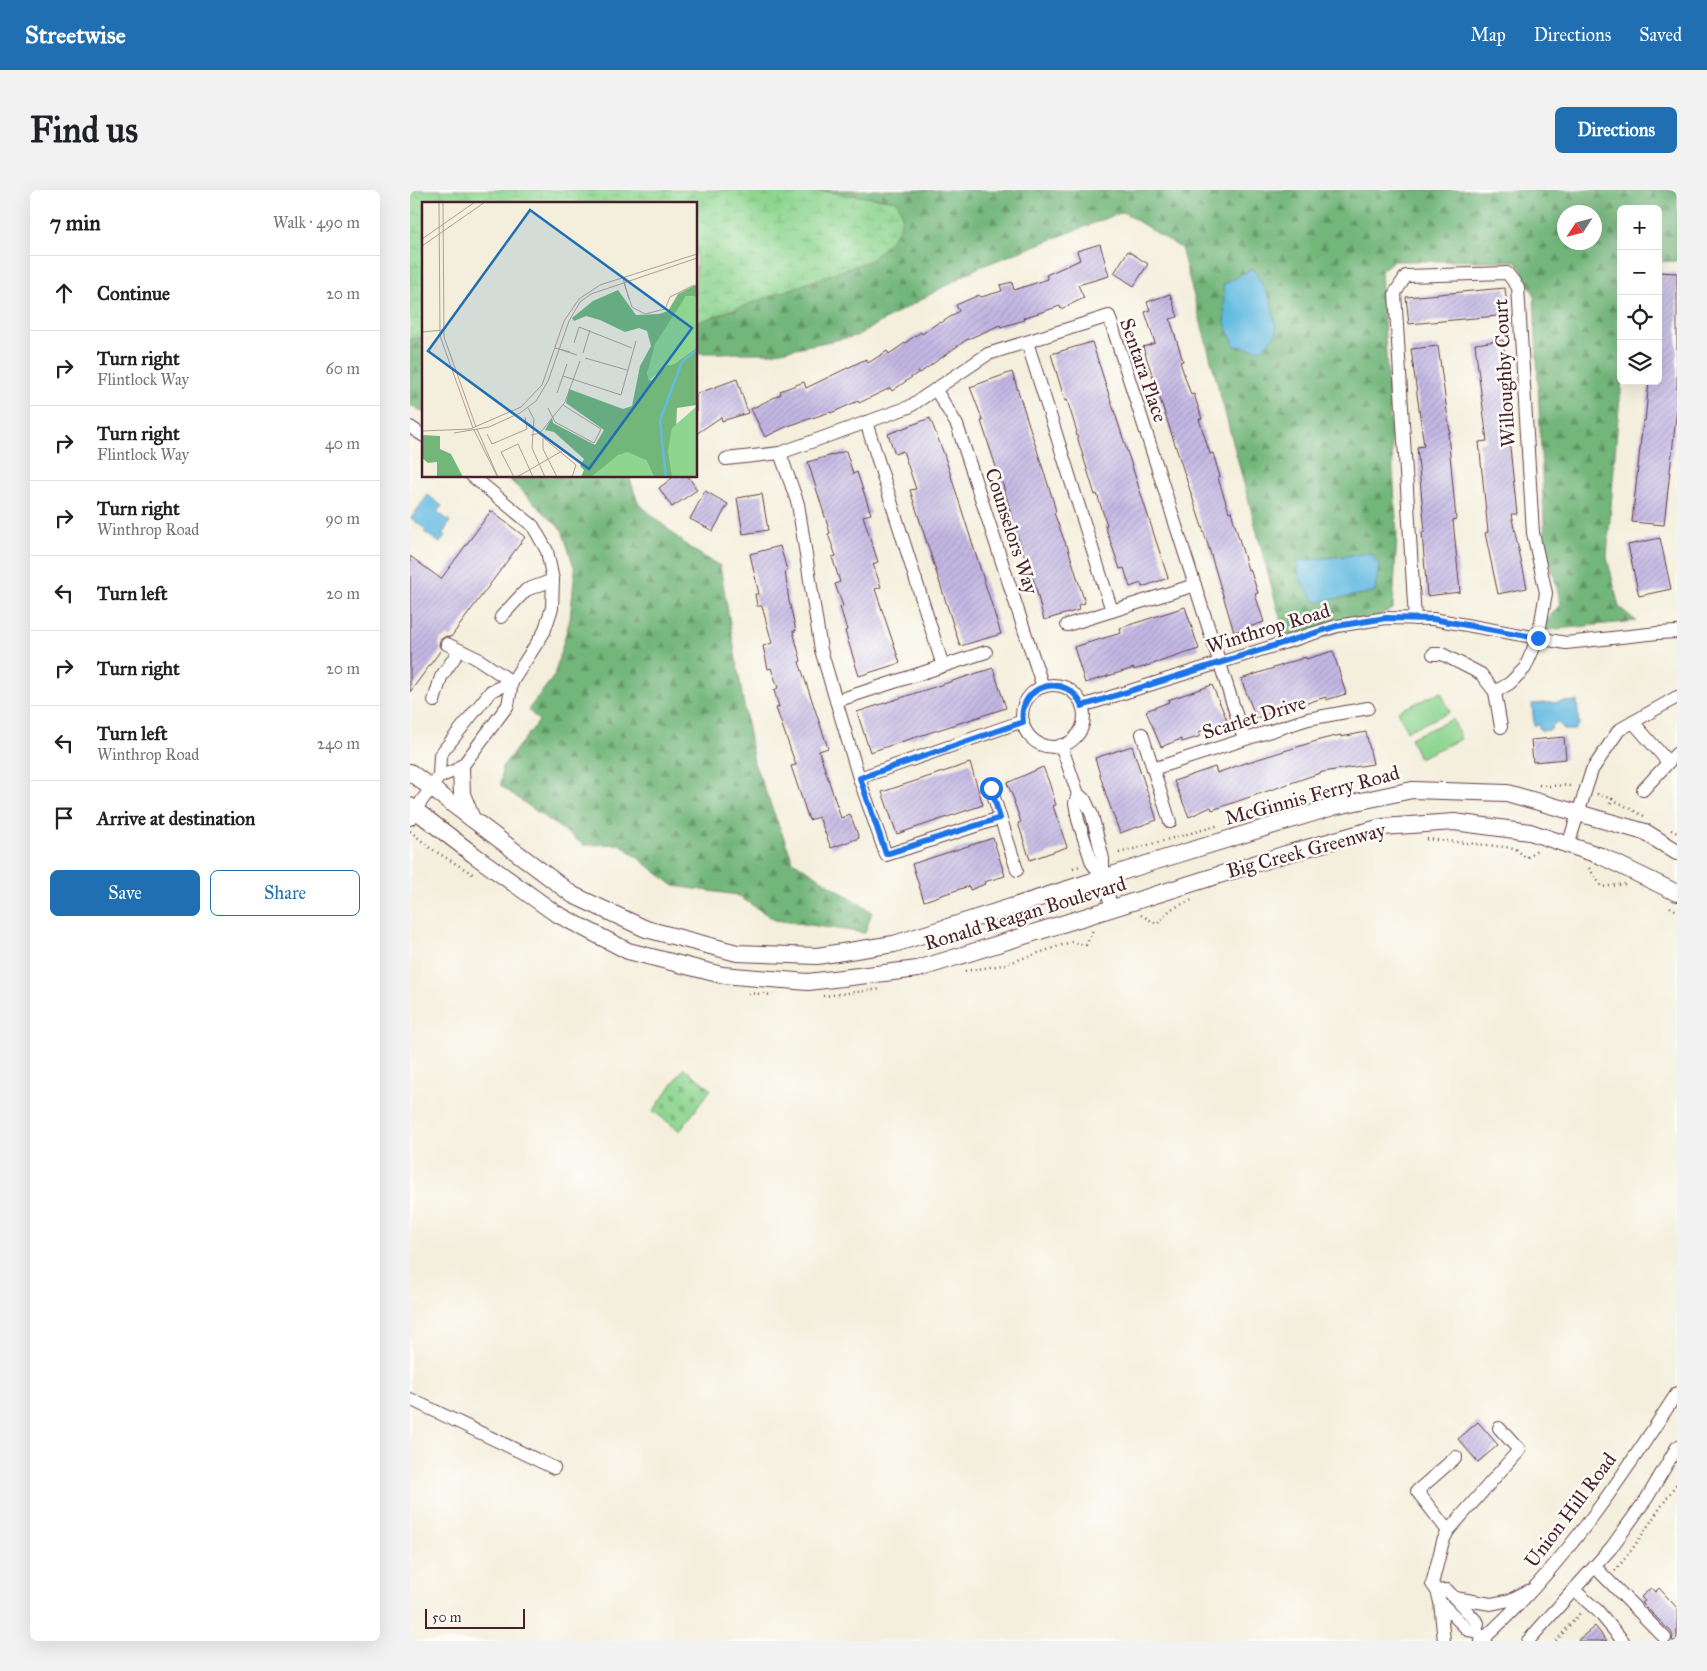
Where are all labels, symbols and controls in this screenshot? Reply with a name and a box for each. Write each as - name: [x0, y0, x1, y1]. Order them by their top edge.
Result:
- text: Streetwise: [25, 20, 126, 50]
- text: Map: [1470, 24, 1506, 46]
- text: Directions: [1534, 24, 1611, 46]
- text: Saved: [1639, 24, 1682, 46]
- button: Directions: [1555, 107, 1677, 153]
- text: Find us: [30, 109, 138, 152]
- inset map: [422, 202, 698, 478]
- north arrow: [1557, 205, 1602, 250]
- map controls: [1617, 205, 1662, 385]
- button: +: [1617, 205, 1662, 250]
- text: 7 min: [50, 210, 101, 236]
- text: Walk · 490 m: [273, 213, 360, 232]
- button: −: [1617, 250, 1662, 295]
- icon: ahead: [50, 279, 78, 307]
- text: Continue: [97, 282, 170, 305]
- text: 20 m: [326, 284, 360, 303]
- button: locate: [1617, 295, 1662, 340]
- street label: Willoughby Court: [1488, 298, 1521, 448]
- street label: Sentara Place: [1115, 315, 1173, 425]
- button: layers: [1617, 340, 1662, 385]
- text: Turn right: [97, 347, 180, 370]
- icon: right: [50, 354, 78, 382]
- text: 60 m: [326, 359, 360, 378]
- text: Flintlock Way: [97, 370, 189, 389]
- text: Turn right: [97, 422, 180, 445]
- icon: right: [50, 429, 78, 457]
- text: 40 m: [325, 434, 360, 453]
- text: Flintlock Way: [97, 445, 189, 464]
- street label: Counselors Way: [980, 465, 1044, 598]
- text: Turn right: [97, 497, 180, 520]
- icon: right: [50, 504, 78, 532]
- text: 90 m: [325, 509, 360, 528]
- text: Winthrop Road: [97, 520, 199, 539]
- icon: left: [50, 579, 78, 607]
- text: Turn left: [97, 582, 167, 605]
- text: 20 m: [326, 584, 360, 603]
- street label: Winthrop Road: [1203, 598, 1333, 658]
- route end: [1527, 627, 1550, 650]
- icon: right: [50, 654, 78, 682]
- text: Turn right: [97, 657, 180, 680]
- text: 20 m: [326, 659, 360, 678]
- street label: Scarlet Drive: [1199, 690, 1309, 744]
- text: Turn left: [97, 722, 167, 745]
- icon: left: [50, 729, 78, 757]
- text: 240 m: [317, 734, 360, 753]
- text: Winthrop Road: [97, 745, 199, 764]
- street label: McGinnis Ferry Road: [1222, 760, 1402, 830]
- route start: [980, 777, 1003, 800]
- icon: arrive: [50, 804, 78, 832]
- text: Arrive at destination: [97, 807, 255, 830]
- street label: Big Creek Greenway: [1224, 817, 1389, 884]
- button: Save: [50, 870, 200, 916]
- button: Share: [210, 870, 360, 916]
- street label: Ronald Reagan Boulevard: [921, 871, 1129, 956]
- street label: Union Hill Road: [1519, 1448, 1621, 1572]
- scale bar: [425, 1606, 525, 1629]
- text: 50 m: [432, 1609, 461, 1626]

